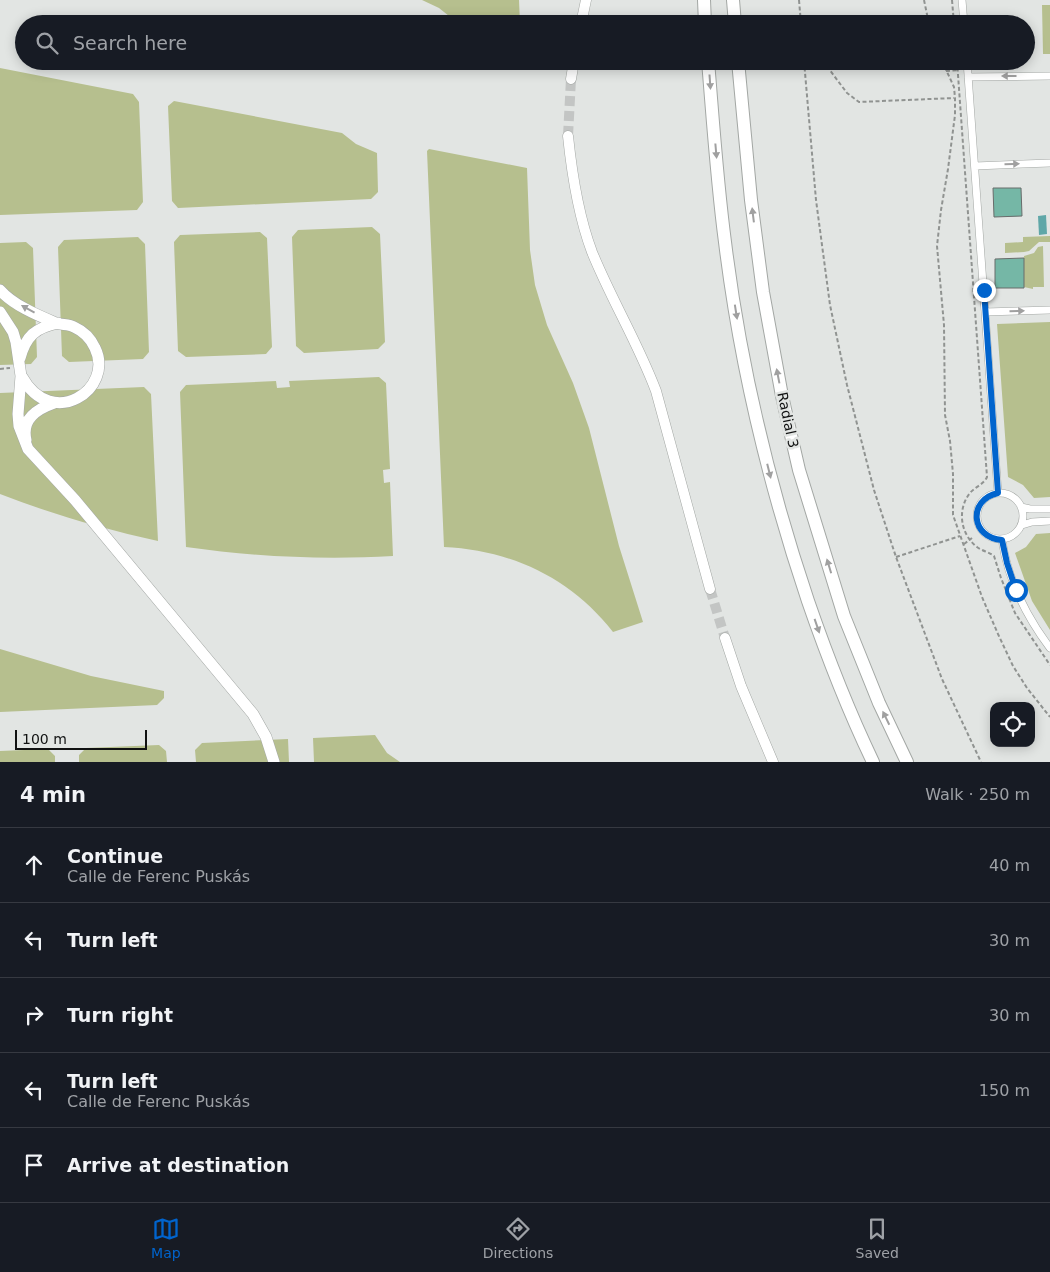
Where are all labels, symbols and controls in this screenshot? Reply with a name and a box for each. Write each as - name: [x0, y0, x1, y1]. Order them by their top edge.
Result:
- search box: [15, 15, 1035, 70]
- icon: search: [33, 29, 61, 57]
- text: Search here: [73, 32, 187, 54]
- one-way arrow: [1001, 72, 1017, 80]
- one-way arrow: [706, 74, 714, 90]
- one-way arrow: [712, 143, 720, 159]
- one-way arrow: [1005, 160, 1021, 168]
- one-way arrow: [749, 207, 757, 223]
- route end: [973, 279, 996, 302]
- one-way arrow: [20, 305, 35, 313]
- one-way arrow: [732, 305, 740, 321]
- one-way arrow: [1010, 307, 1026, 315]
- one-way arrow: [774, 367, 782, 383]
- street label: Radial 3: [774, 391, 802, 449]
- one-way arrow: [765, 464, 773, 479]
- one-way arrow: [824, 559, 832, 574]
- route start: [1005, 579, 1028, 602]
- one-way arrow: [814, 619, 821, 634]
- map controls: [990, 702, 1035, 747]
- button: locate: [990, 702, 1035, 747]
- one-way arrow: [882, 711, 890, 725]
- scale bar: [15, 727, 148, 750]
- text: 100 m: [22, 731, 67, 747]
- text: 4 min: [20, 783, 86, 807]
- text: Walk · 250 m: [925, 785, 1030, 804]
- text: Continue: [67, 845, 163, 867]
- icon: ahead: [20, 851, 48, 879]
- text: 40 m: [989, 856, 1030, 875]
- text: Calle de Ferenc Puskás: [67, 867, 250, 886]
- icon: left: [20, 926, 48, 954]
- text: Turn left: [67, 929, 158, 951]
- text: 30 m: [989, 931, 1030, 950]
- icon: right: [20, 1001, 48, 1029]
- text: Turn right: [67, 1004, 173, 1026]
- text: 30 m: [989, 1006, 1030, 1025]
- text: Turn left: [67, 1070, 158, 1092]
- icon: left: [20, 1076, 48, 1104]
- text: 150 m: [979, 1081, 1030, 1100]
- text: Calle de Ferenc Puskás: [67, 1092, 250, 1111]
- icon: arrive: [20, 1151, 48, 1179]
- text: Arrive at destination: [67, 1154, 289, 1176]
- tab: Map: [151, 1215, 181, 1261]
- tab: Directions: [483, 1215, 553, 1261]
- tab: Saved: [856, 1215, 899, 1261]

